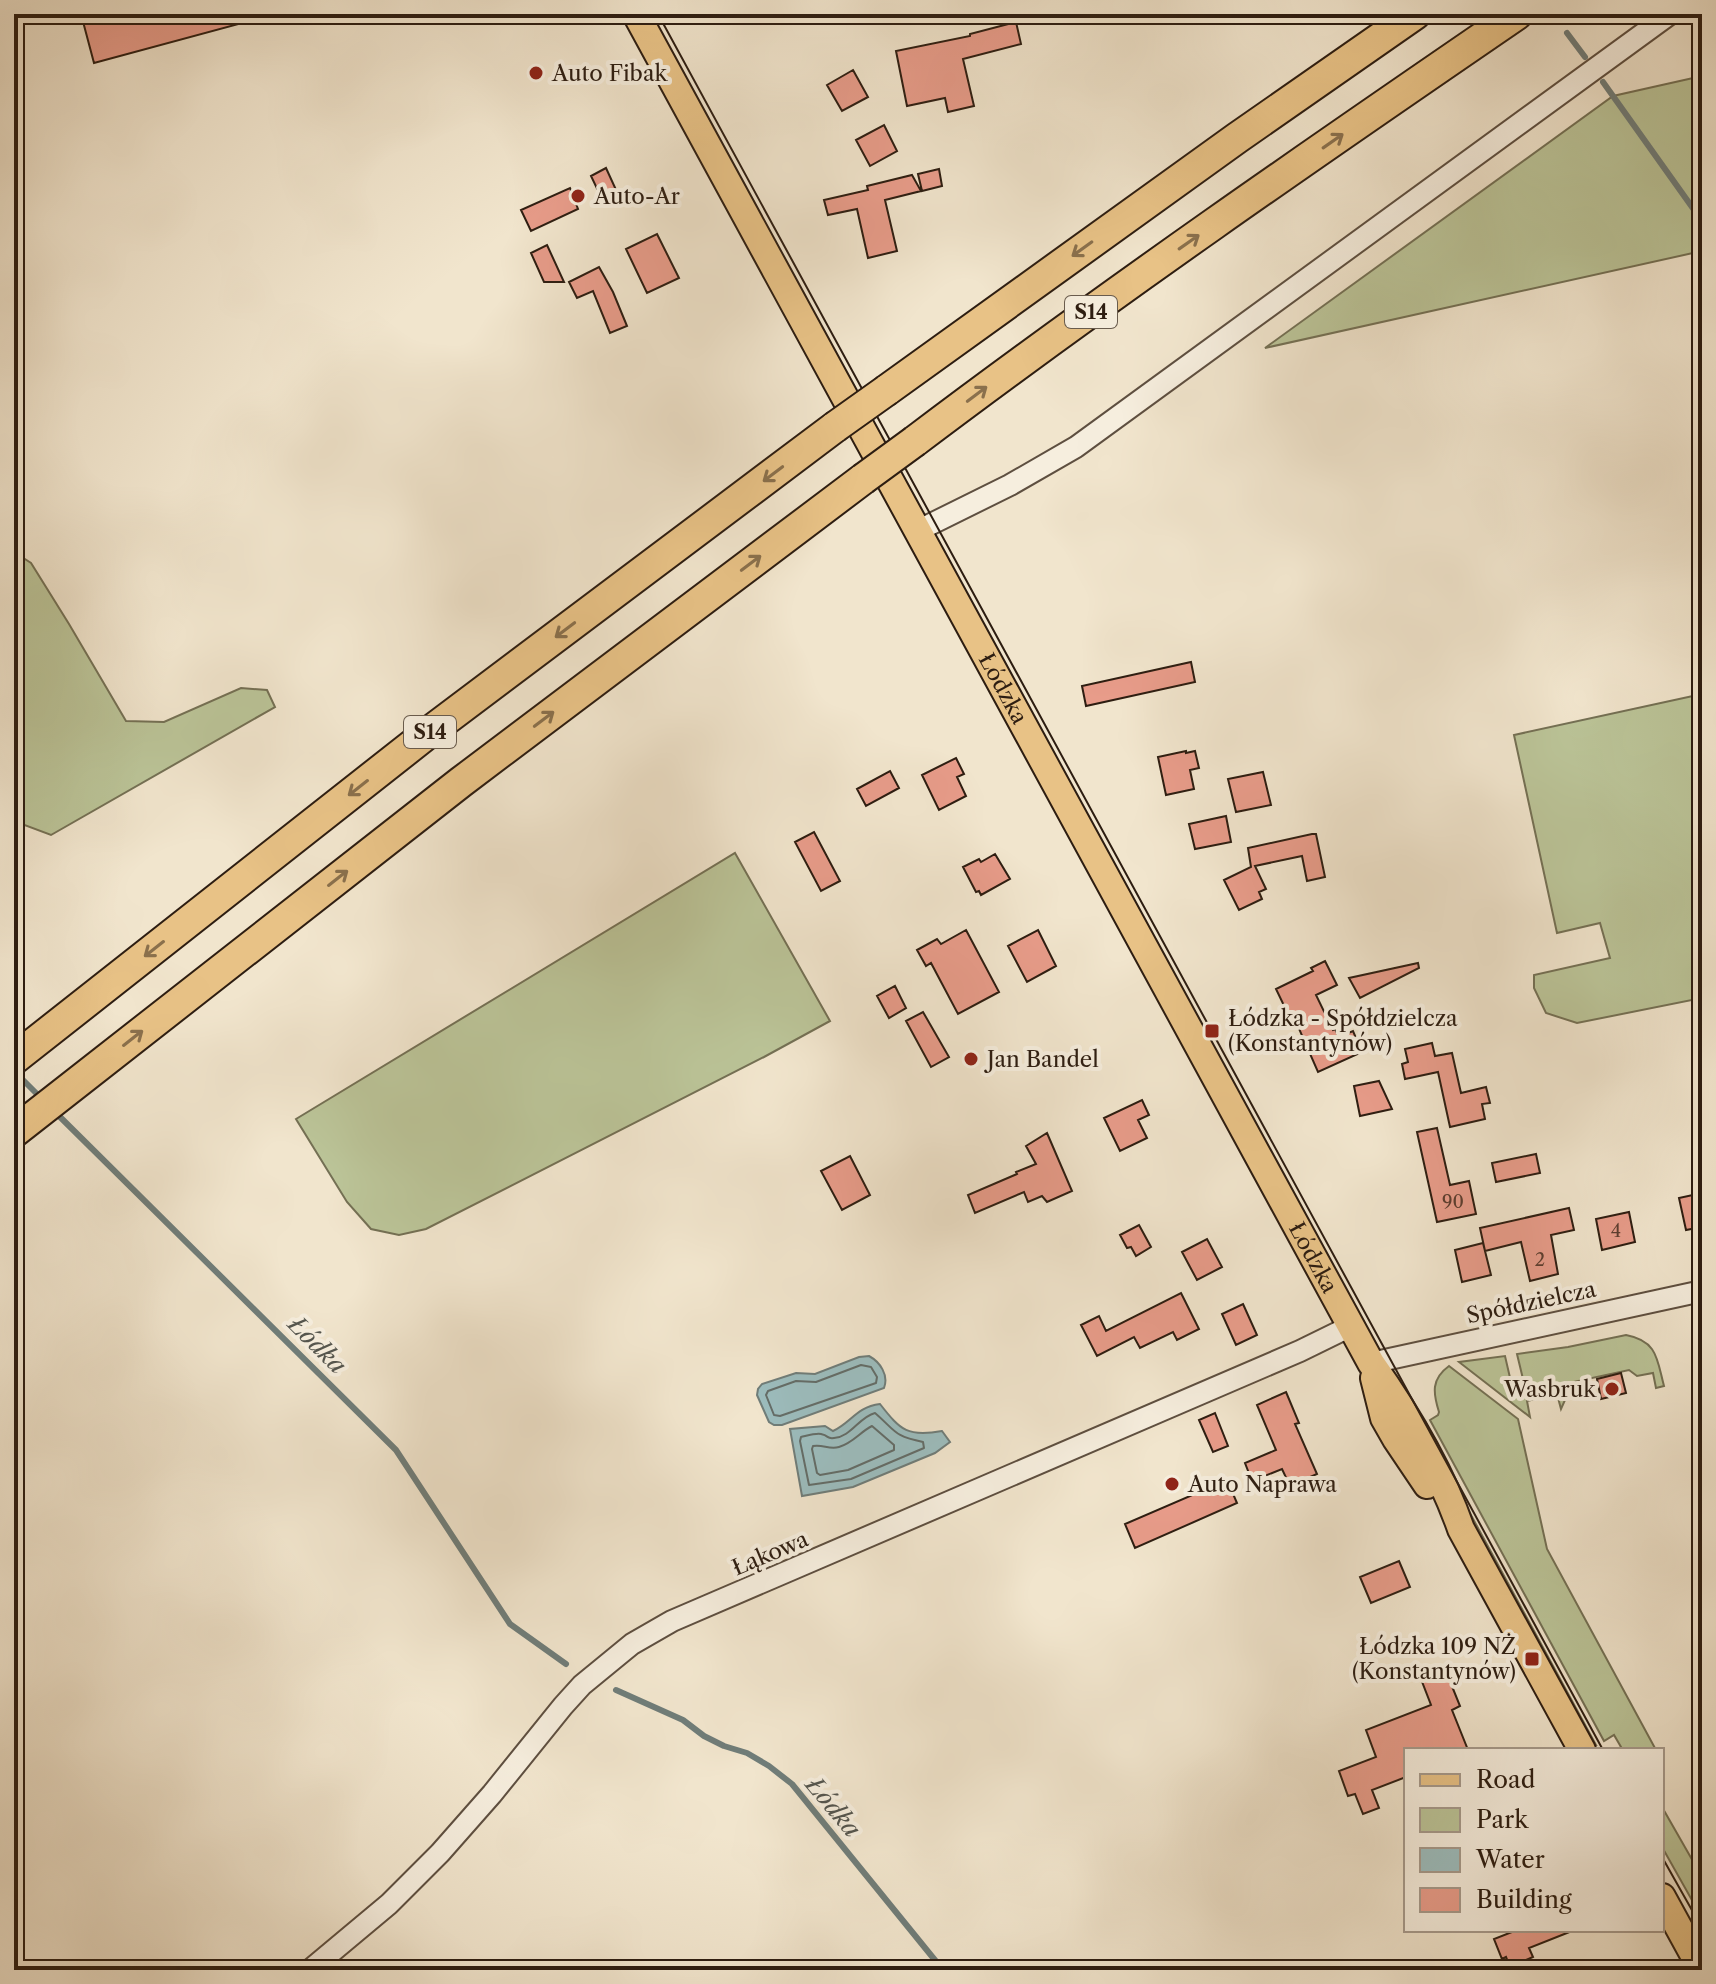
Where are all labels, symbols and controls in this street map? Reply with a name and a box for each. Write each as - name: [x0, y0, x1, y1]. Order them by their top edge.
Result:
- place label: Auto Fibak: [551, 60, 668, 87]
- marker: Auto Fibak: [527, 64, 545, 82]
- one-way arrow: [1321, 133, 1343, 149]
- place label: Auto-Ar: [593, 183, 680, 210]
- marker: Auto-Ar: [569, 187, 587, 205]
- one-way arrow: [1177, 234, 1199, 251]
- one-way arrow: [1072, 241, 1094, 257]
- road number: S14: [1065, 296, 1117, 328]
- one-way arrow: [966, 385, 988, 402]
- one-way arrow: [763, 466, 784, 483]
- one-way arrow: [740, 554, 762, 571]
- one-way arrow: [555, 622, 576, 639]
- street label: Łódzka: [973, 649, 1033, 729]
- one-way arrow: [533, 711, 554, 728]
- road number: S14: [404, 716, 456, 748]
- one-way arrow: [348, 779, 369, 797]
- one-way arrow: [327, 869, 348, 887]
- one-way arrow: [144, 940, 165, 957]
- place label: Łódzka - Spółdzielcza (Konstantynów): [1228, 1005, 1458, 1057]
- marker: Łódzka - Spółdzielcza (Konstantynów): [1203, 1022, 1221, 1040]
- one-way arrow: [122, 1030, 143, 1047]
- place label: Jan Bandel: [984, 1046, 1099, 1073]
- marker: Jan Bandel: [962, 1050, 980, 1068]
- house number: 90: [1442, 1191, 1464, 1213]
- street label: Łódzka: [1283, 1218, 1343, 1298]
- house number: 4: [1611, 1220, 1621, 1242]
- house number: 2: [1535, 1249, 1545, 1271]
- street label: Spółdzielcza: [1464, 1276, 1599, 1329]
- water label: Łódka: [281, 1308, 352, 1380]
- place label: Wasbruk: [1503, 1376, 1597, 1403]
- marker: Wasbruk: [1603, 1380, 1621, 1398]
- place label: Auto Naprawa: [1187, 1471, 1337, 1498]
- marker: Auto Naprawa: [1163, 1475, 1181, 1493]
- street label: Łąkowa: [728, 1525, 813, 1582]
- place label: Łódzka 109 NŻ (Konstantynów): [1352, 1633, 1516, 1685]
- marker: Łódzka 109 NŻ (Konstantynów): [1523, 1650, 1541, 1668]
- legend: [1404, 1748, 1664, 1932]
- text: Road: [1476, 1765, 1536, 1794]
- water label: Łódka: [799, 1769, 867, 1843]
- text: Park: [1476, 1805, 1529, 1834]
- text: Water: [1475, 1845, 1545, 1874]
- text: Building: [1476, 1885, 1572, 1914]

